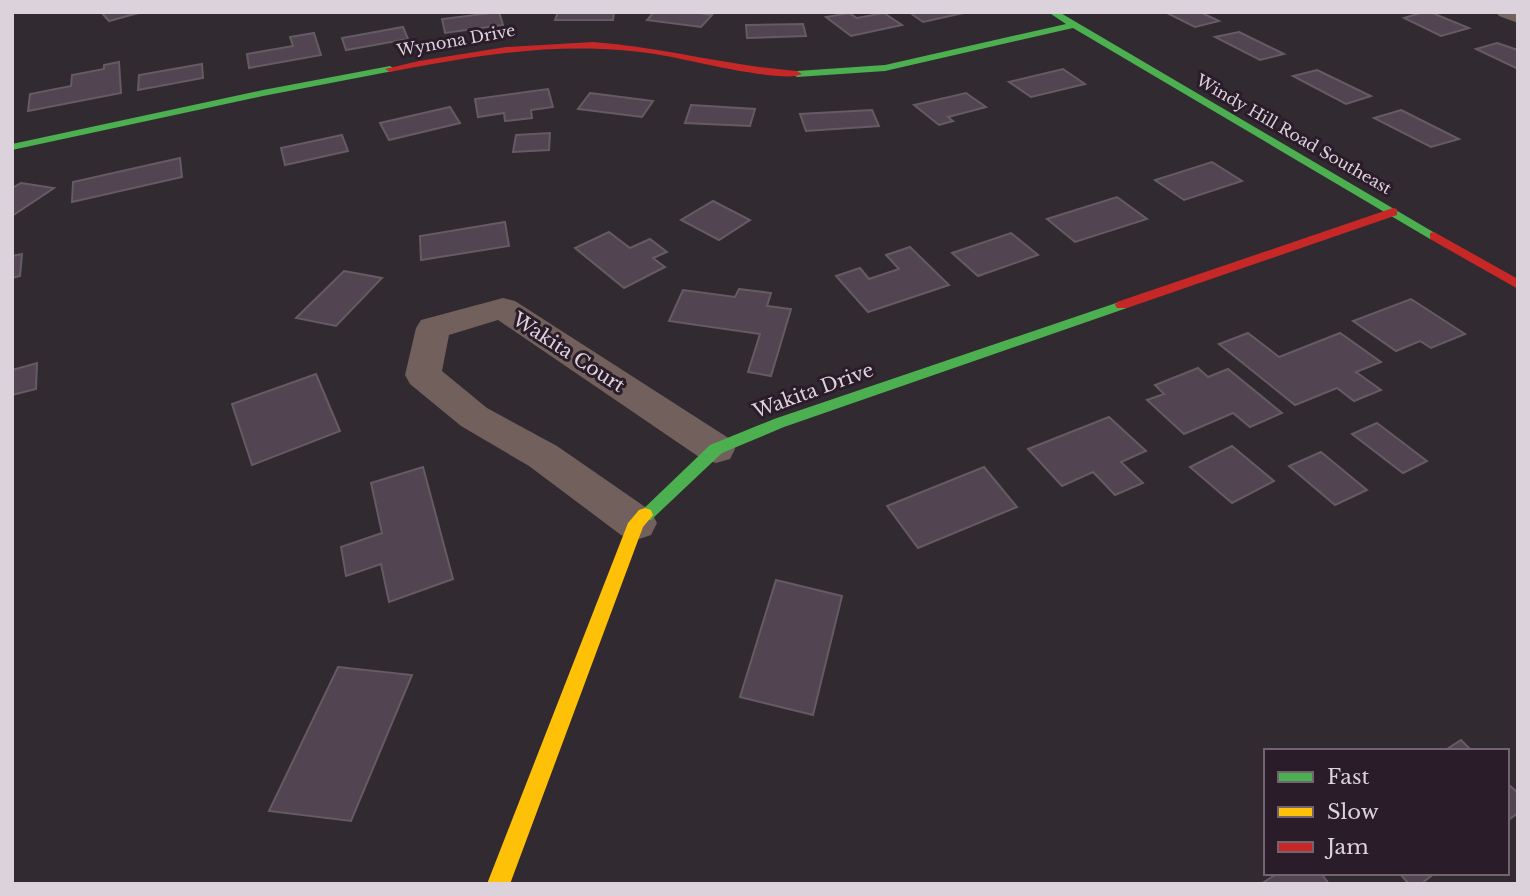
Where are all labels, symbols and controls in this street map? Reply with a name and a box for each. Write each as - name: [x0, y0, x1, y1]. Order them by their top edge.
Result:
- street label: Wynona Drive: [394, 20, 517, 60]
- street label: Windy Hill Road Southeast: [1192, 69, 1395, 198]
- street label: Wakita Court: [508, 307, 630, 398]
- street label: Wakita Drive: [749, 358, 877, 423]
- legend: [1264, 749, 1509, 875]
- text: Fast: [1327, 764, 1369, 790]
- text: Slow: [1327, 799, 1379, 825]
- text: Jam: [1324, 834, 1369, 860]

